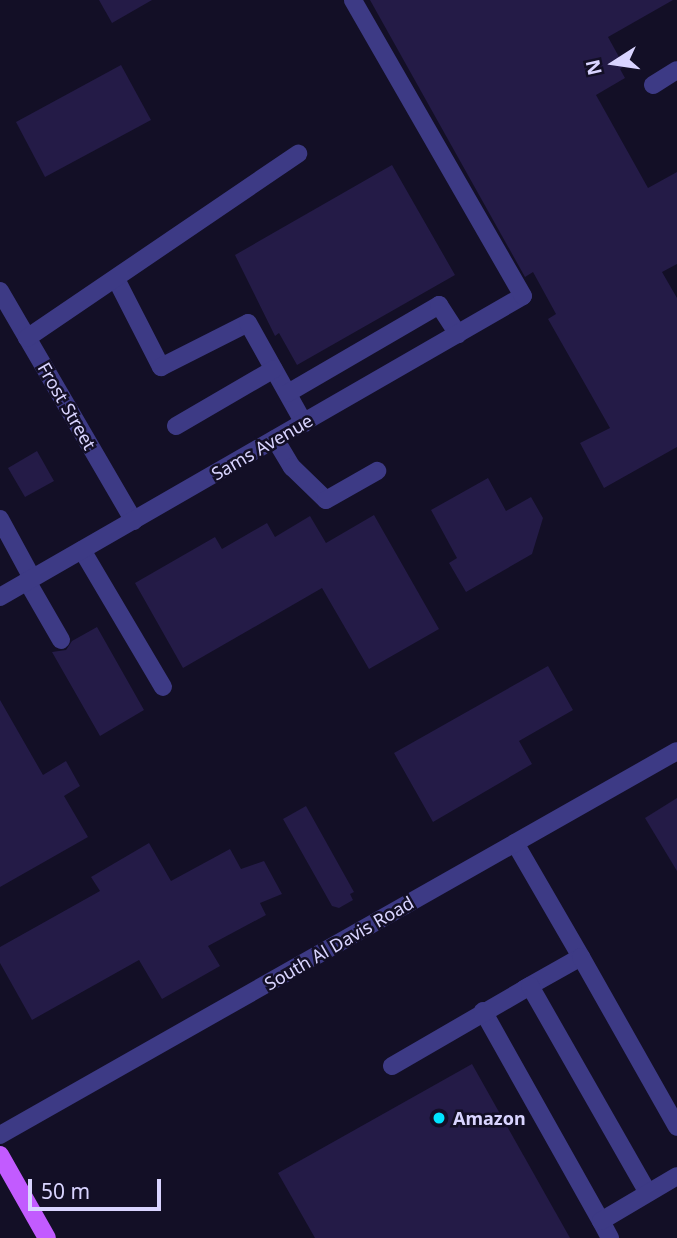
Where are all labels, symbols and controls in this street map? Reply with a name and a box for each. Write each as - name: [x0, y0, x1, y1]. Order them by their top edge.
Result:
- north arrow: [579, 28, 649, 98]
- text: N: [579, 57, 608, 78]
- street label: Frost Street: [33, 358, 101, 454]
- street label: Sams Avenue: [208, 409, 316, 485]
- street label: South Al Davis Road: [261, 891, 417, 995]
- place label: Amazon: [453, 1107, 526, 1129]
- marker: Amazon: [431, 1110, 447, 1126]
- scale bar: [32, 1164, 164, 1208]
- text: 50 m: [41, 1177, 90, 1205]

